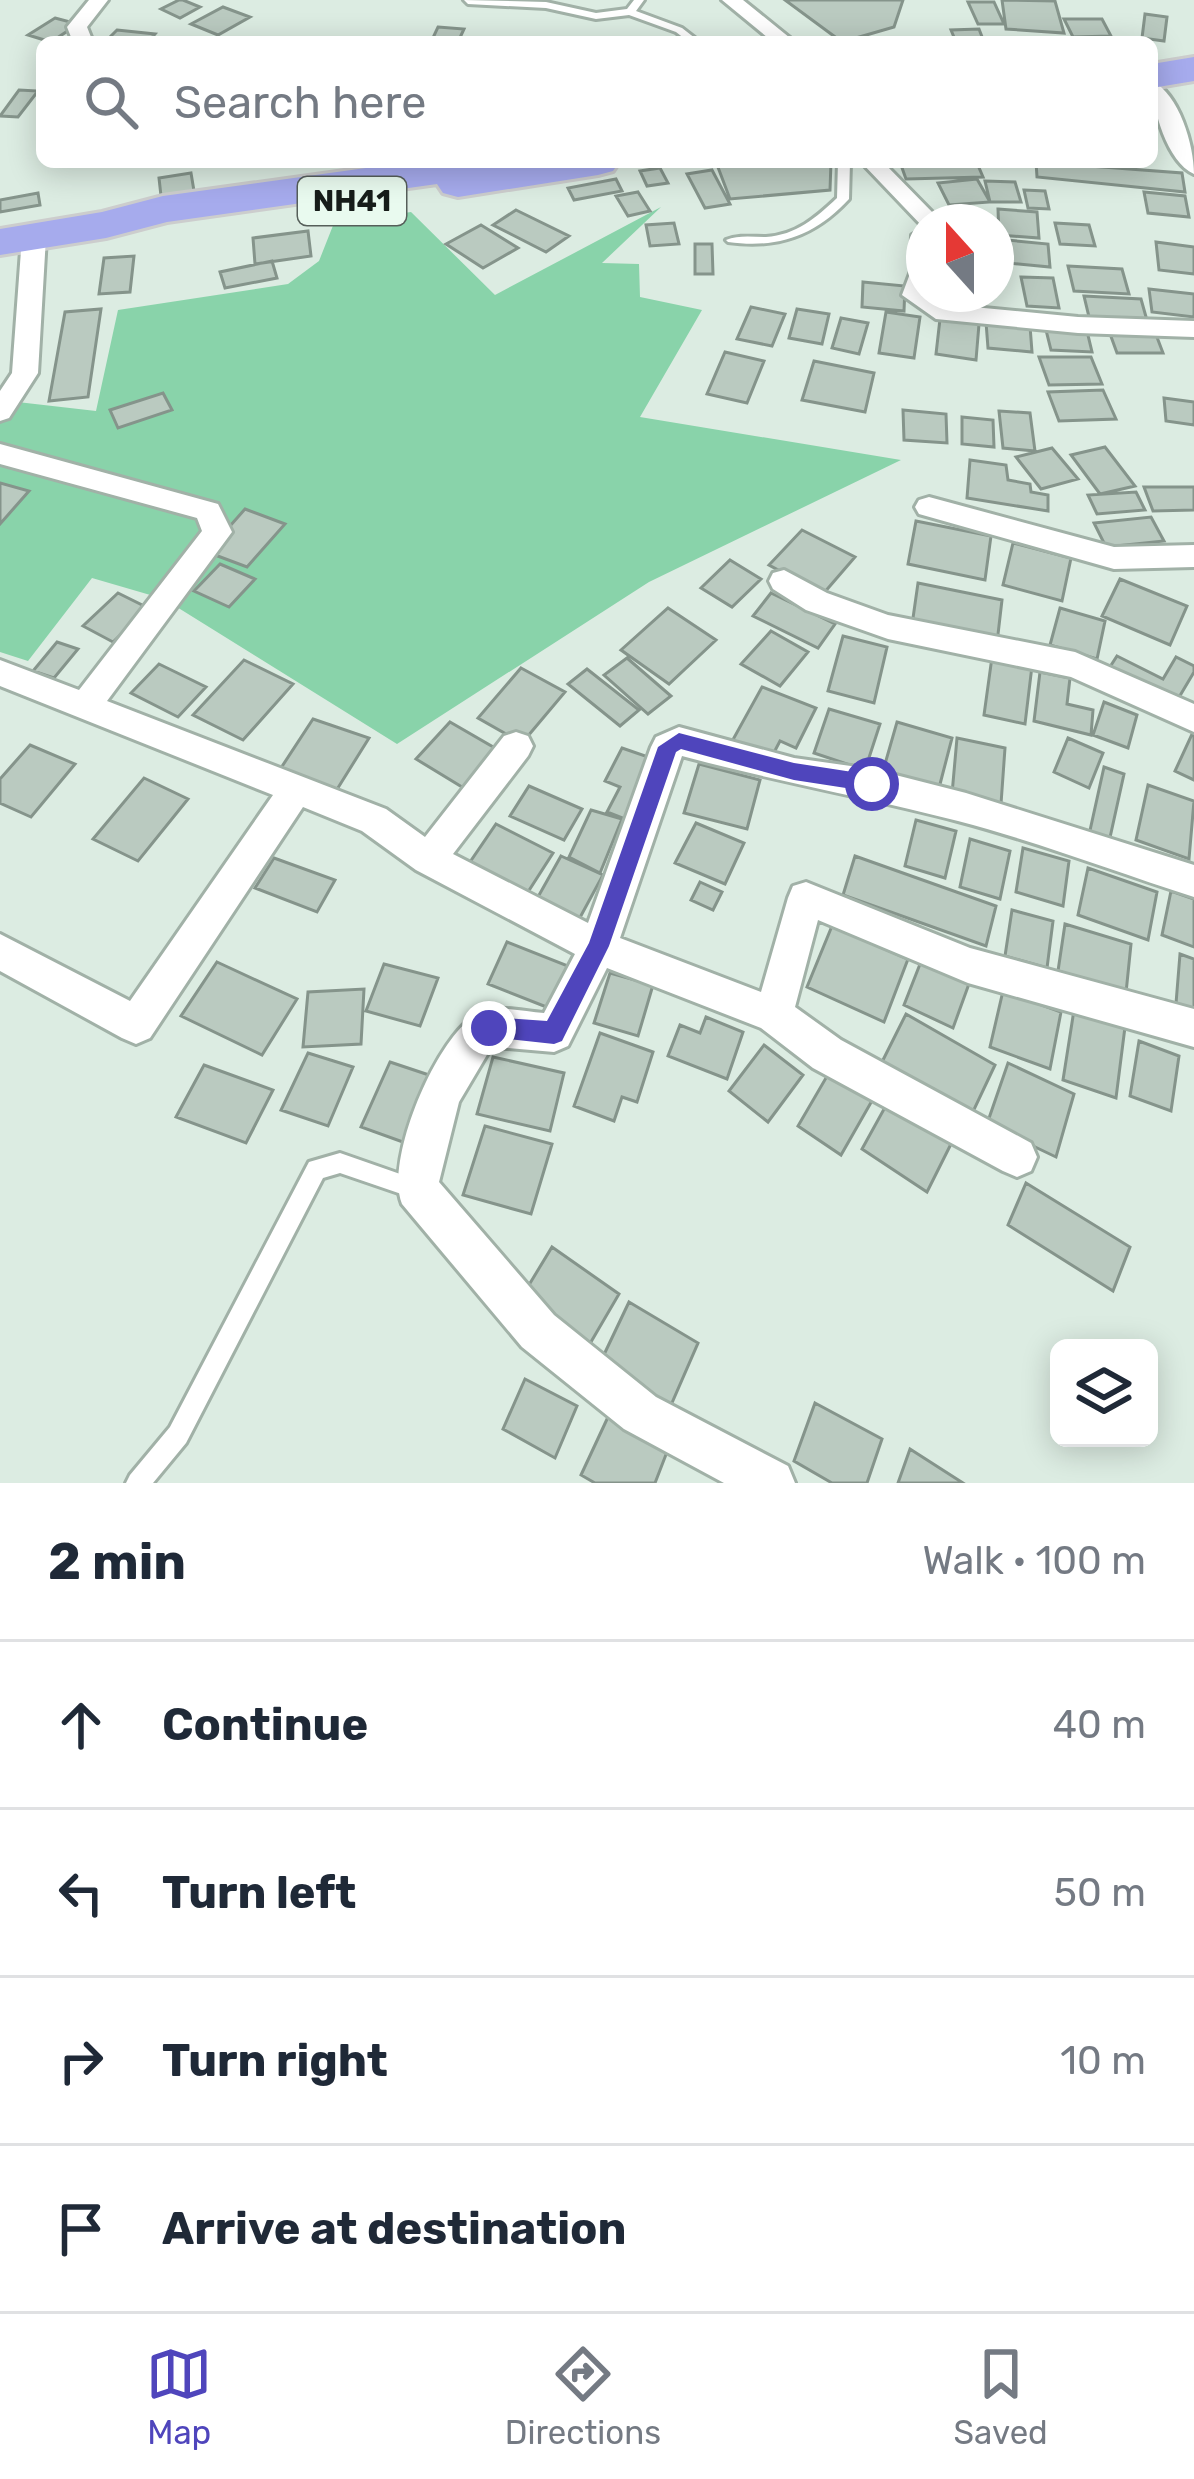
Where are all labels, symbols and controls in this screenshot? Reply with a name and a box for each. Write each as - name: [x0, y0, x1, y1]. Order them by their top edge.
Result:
- search box: [36, 36, 1158, 168]
- icon: search: [78, 69, 144, 135]
- text: Search here: [174, 76, 426, 129]
- road number: NH41: [298, 177, 406, 225]
- north arrow: [906, 204, 1014, 312]
- route start: [845, 757, 899, 811]
- route end: [462, 1001, 516, 1055]
- map controls: [1050, 1339, 1158, 1447]
- button: layers: [1050, 1339, 1158, 1447]
- text: 2 min: [48, 1531, 186, 1592]
- text: Walk · 100 m: [922, 1538, 1146, 1584]
- icon: ahead: [48, 1692, 114, 1758]
- text: Continue: [162, 1698, 368, 1751]
- text: 40 m: [1053, 1702, 1146, 1748]
- icon: left: [48, 1860, 114, 1926]
- text: Turn left: [162, 1866, 356, 1919]
- text: 50 m: [1054, 1870, 1146, 1916]
- icon: right: [48, 2028, 114, 2094]
- text: Turn right: [162, 2034, 388, 2087]
- text: 10 m: [1060, 2038, 1146, 2084]
- icon: arrive: [48, 2196, 114, 2262]
- text: Arrive at destination: [162, 2202, 627, 2255]
- tab: Map: [146, 2341, 212, 2452]
- tab: Directions: [505, 2341, 661, 2452]
- tab: Saved: [954, 2341, 1048, 2452]

